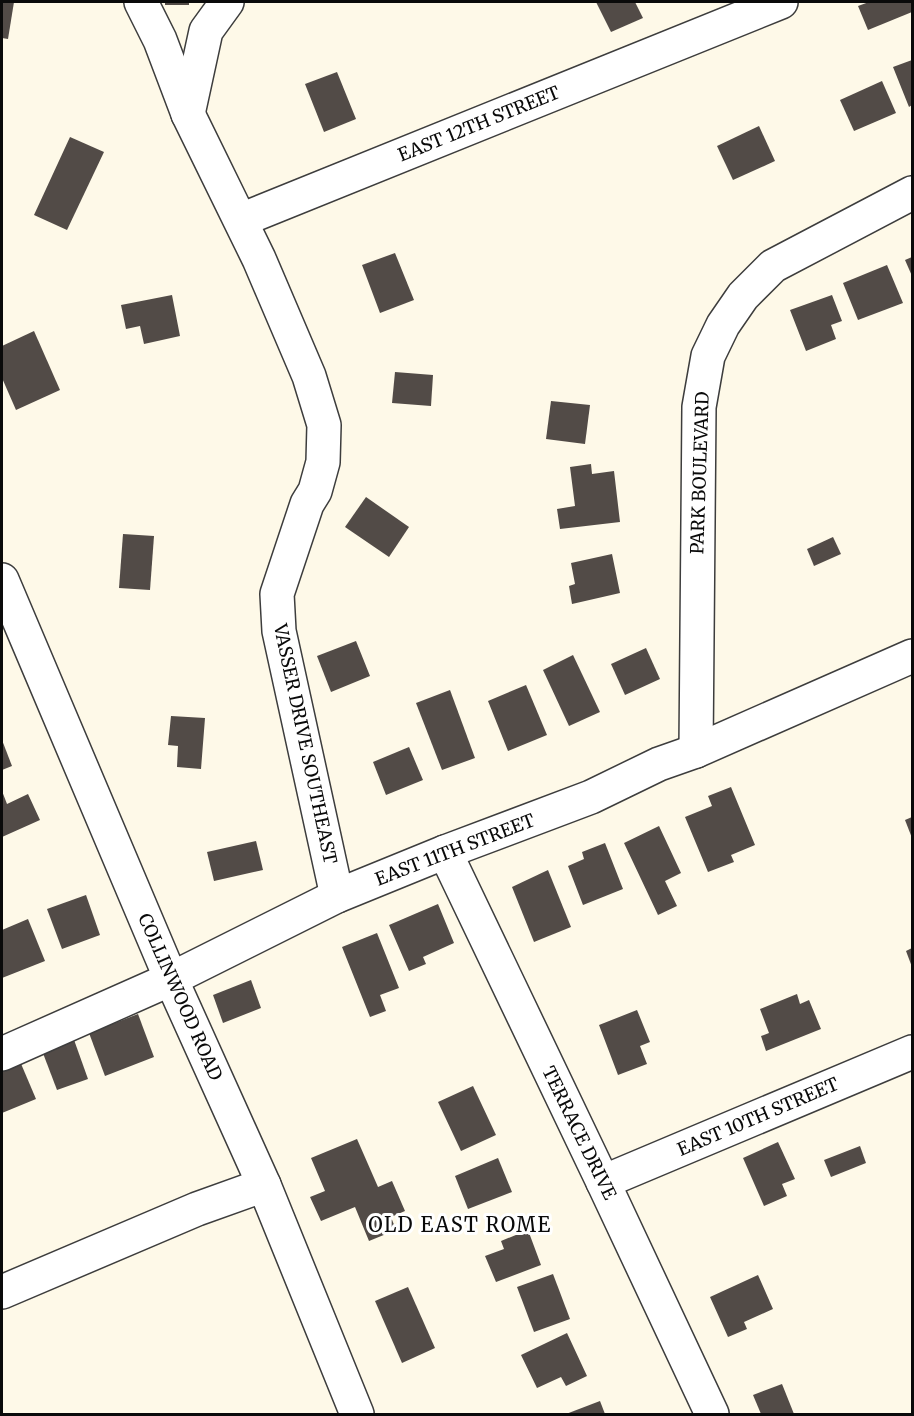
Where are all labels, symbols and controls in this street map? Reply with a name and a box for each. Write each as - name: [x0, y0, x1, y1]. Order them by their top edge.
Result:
- street label: EAST 12TH STREET: [395, 80, 563, 166]
- street label: PARK BOULEVARD: [685, 391, 714, 555]
- street label: VASSER DRIVE SOUTHEAST: [269, 621, 342, 866]
- street label: EAST 11TH STREET: [372, 808, 538, 891]
- street label: COLLINWOOD ROAD: [133, 910, 228, 1084]
- street label: TERRACE DRIVE: [537, 1062, 622, 1204]
- street label: EAST 10TH STREET: [674, 1072, 842, 1161]
- district label: OLD EAST ROME: [368, 1212, 552, 1237]

